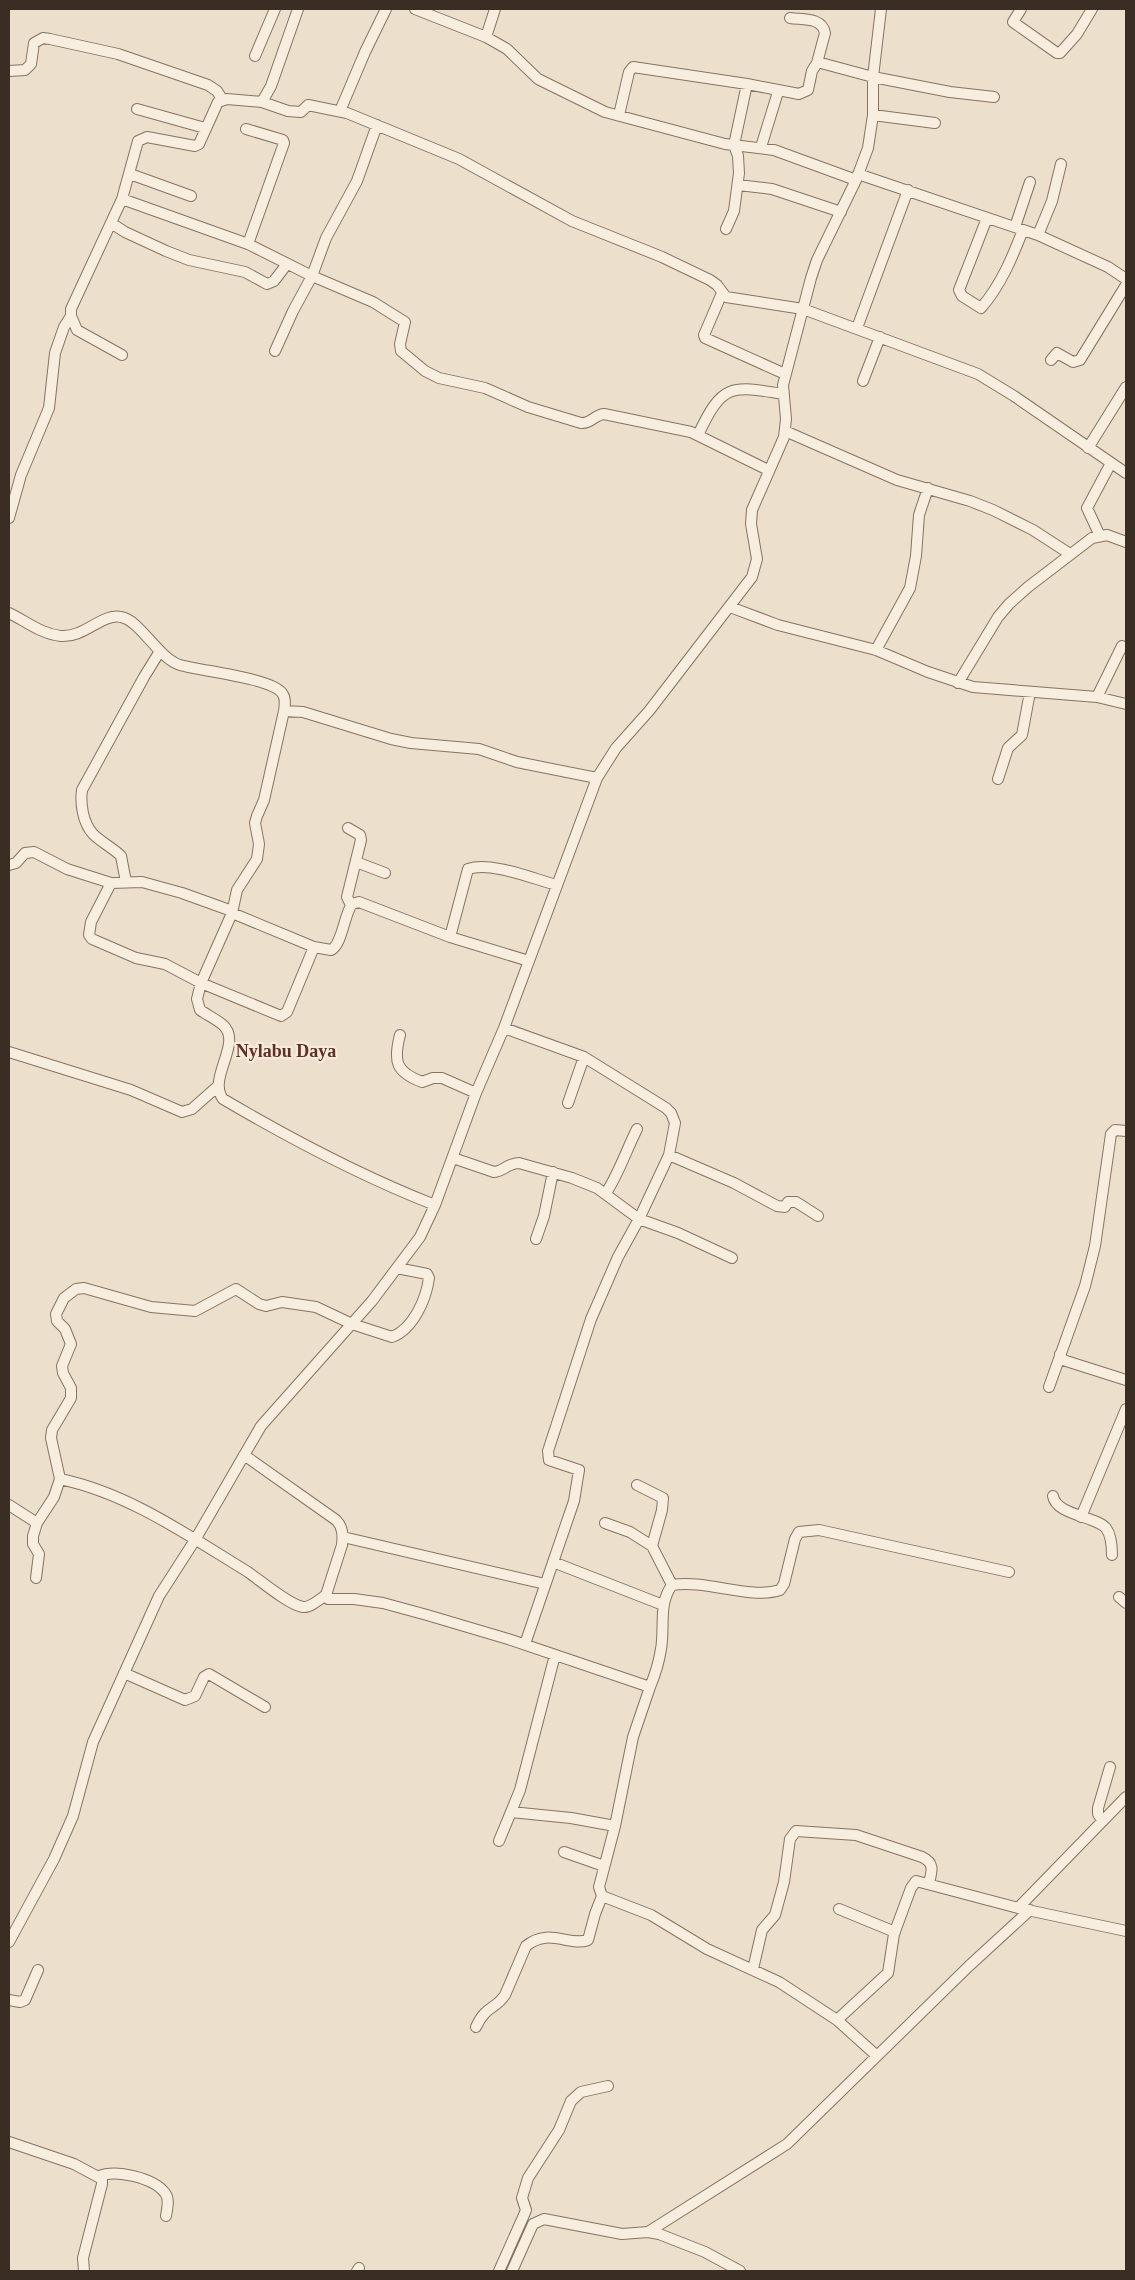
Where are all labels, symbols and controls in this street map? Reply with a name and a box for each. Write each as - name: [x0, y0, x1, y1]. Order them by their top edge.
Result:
- district label: Nylabu Daya: [236, 1041, 336, 1061]

